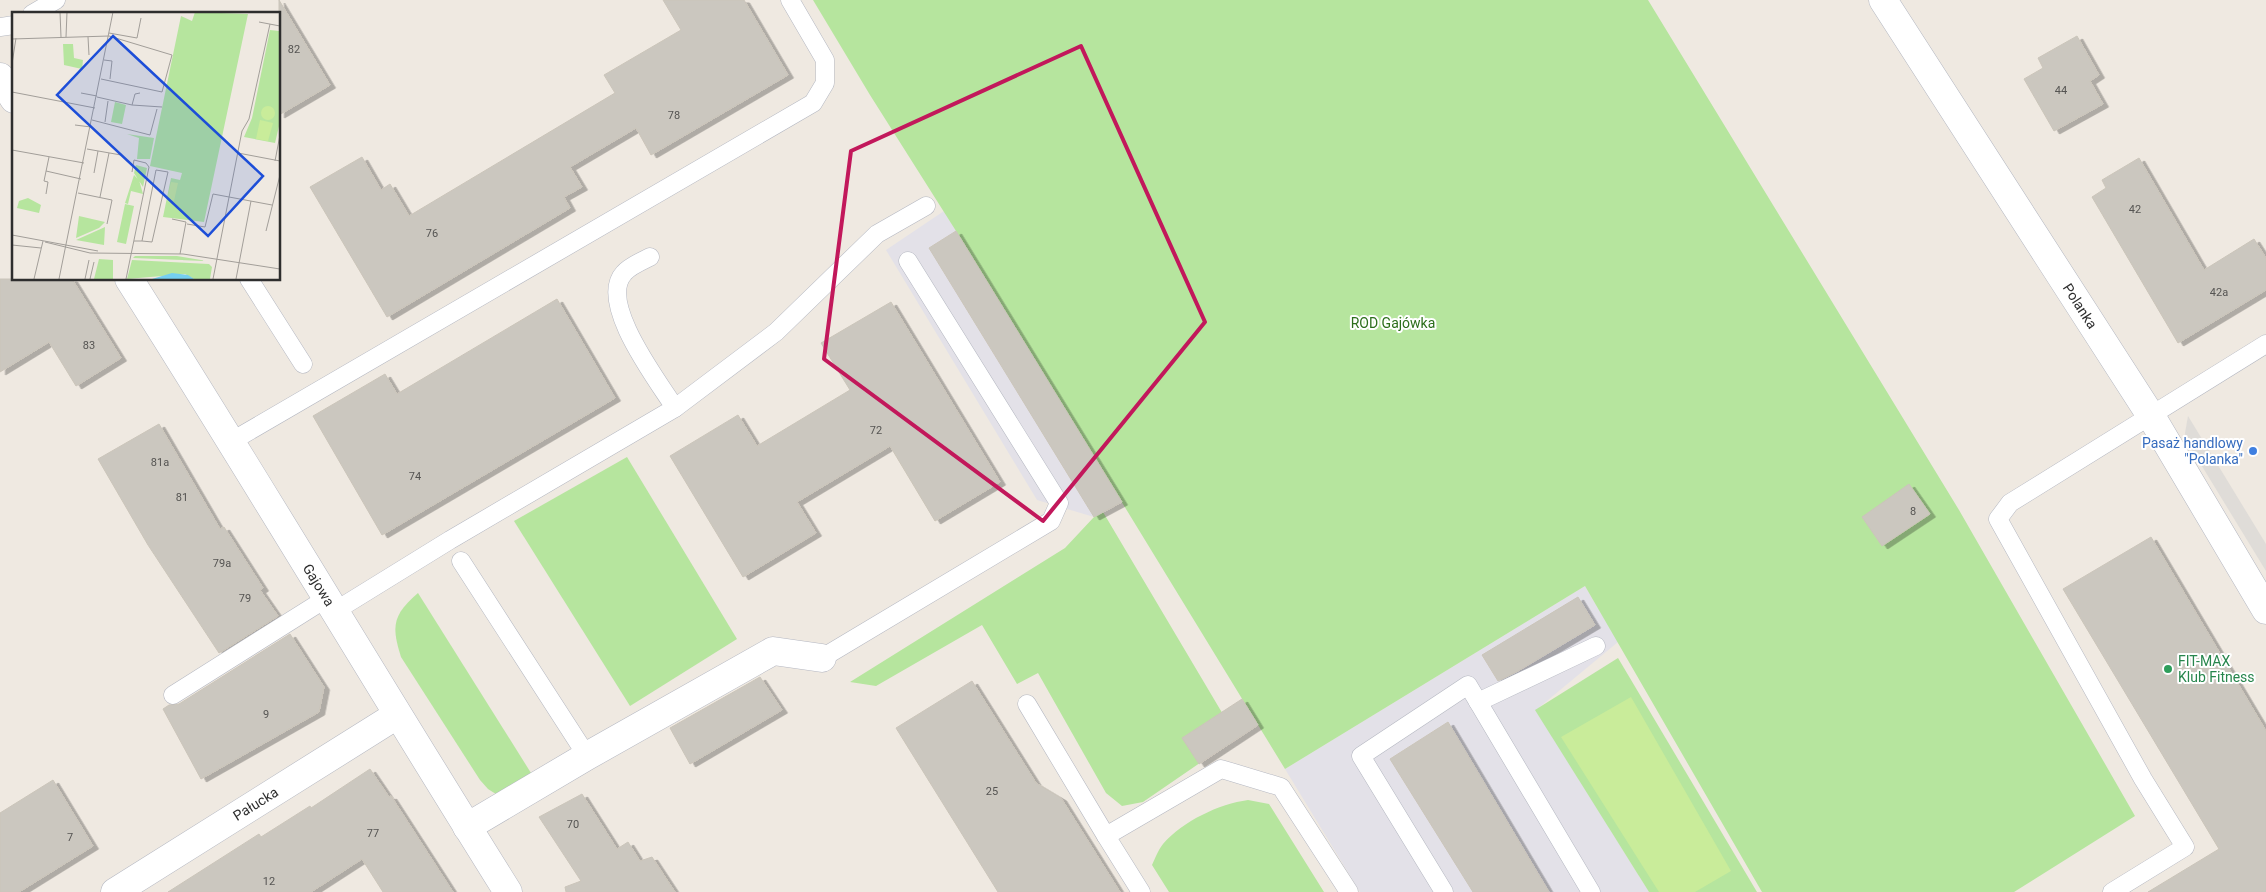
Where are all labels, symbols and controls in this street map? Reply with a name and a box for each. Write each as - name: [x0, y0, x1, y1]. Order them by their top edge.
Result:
- inset map: [12, 12, 280, 280]
- house number: 82: [288, 43, 300, 56]
- house number: 44: [2055, 84, 2067, 97]
- house number: 78: [668, 109, 680, 122]
- house number: 42: [2129, 203, 2141, 216]
- house number: 76: [426, 227, 438, 240]
- street label: Polanka: [2060, 281, 2100, 331]
- house number: 42a: [2210, 286, 2228, 299]
- park label: ROD Gajówka: [1351, 315, 1435, 331]
- house number: 83: [83, 339, 95, 352]
- house number: 72: [870, 424, 882, 437]
- place label: Pasaż handlowy "Polanka": [2142, 435, 2243, 467]
- marker: Pasaż handlowy "Polanka": [2247, 445, 2259, 457]
- house number: 81a: [151, 456, 169, 469]
- house number: 74: [409, 470, 421, 483]
- house number: 81: [176, 491, 188, 504]
- house number: 8: [1910, 505, 1916, 518]
- house number: 79a: [213, 557, 231, 570]
- street label: Gajowa: [300, 561, 338, 609]
- house number: 79: [239, 592, 251, 605]
- place label: FIT-MAX Klub Fitness: [2178, 653, 2255, 685]
- marker: FIT-MAX Klub Fitness: [2162, 663, 2174, 675]
- house number: 9: [263, 708, 269, 721]
- street label: Pałucka: [230, 784, 281, 824]
- house number: 25: [986, 785, 998, 798]
- house number: 70: [567, 818, 579, 831]
- house number: 77: [367, 827, 379, 840]
- house number: 7: [67, 831, 73, 844]
- house number: 12: [263, 875, 275, 888]

